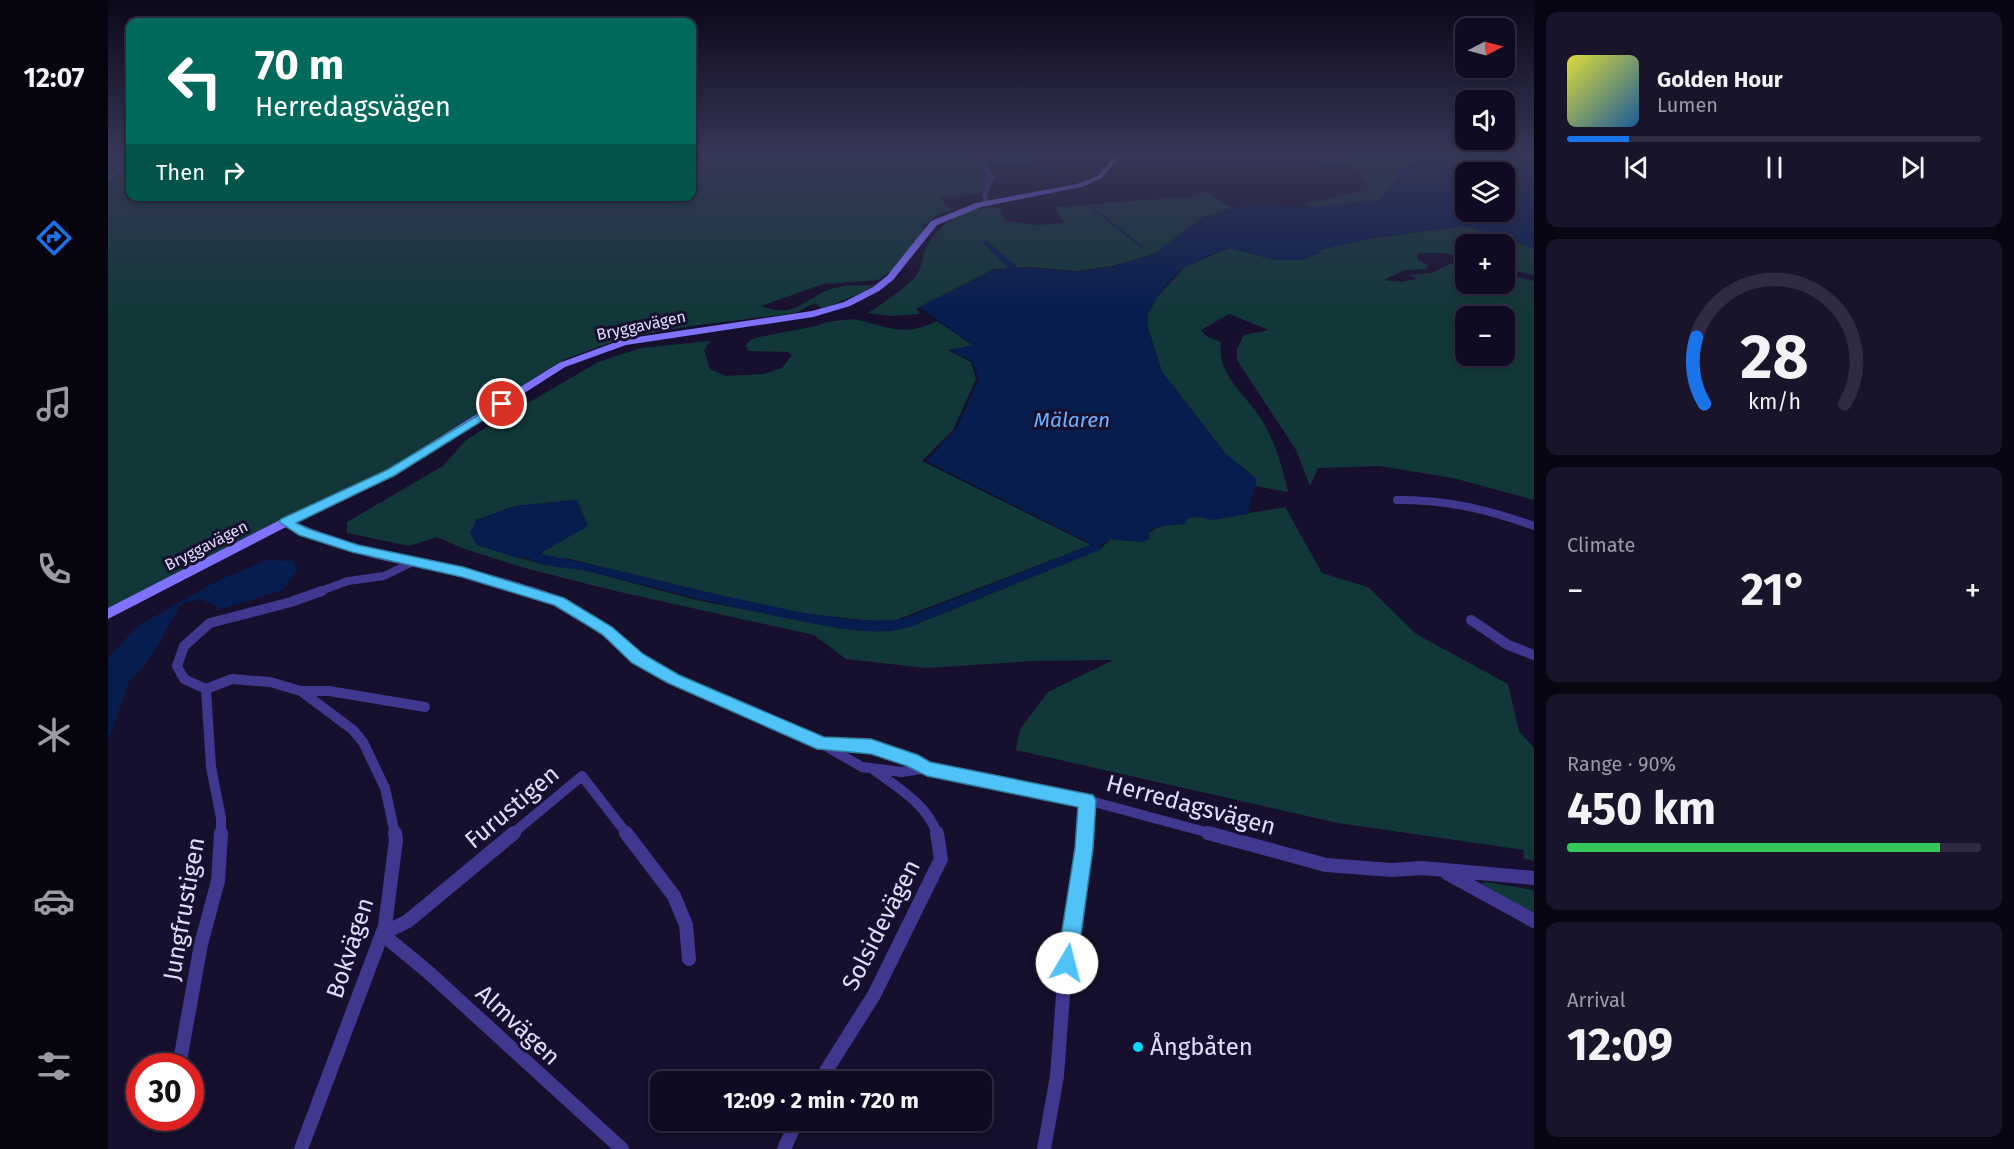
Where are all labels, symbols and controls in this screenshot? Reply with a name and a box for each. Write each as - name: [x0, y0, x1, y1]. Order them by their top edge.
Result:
- north arrow: [1455, 18, 1515, 78]
- map controls: [1455, 18, 1515, 366]
- text: 70 m: [255, 40, 344, 90]
- icon: left: [156, 42, 234, 120]
- text: 12:07: [24, 62, 84, 94]
- text: Golden Hour: [1657, 66, 1783, 93]
- button: sound: [1455, 90, 1515, 150]
- text: Herredagsvägen: [255, 91, 451, 123]
- text: Lumen: [1657, 93, 1718, 117]
- icon: previous: [1620, 151, 1653, 184]
- icon: pause: [1758, 151, 1791, 184]
- icon: next: [1896, 151, 1929, 184]
- icon: right: [217, 156, 250, 189]
- text: Then: [156, 159, 205, 186]
- button: layers: [1455, 162, 1515, 222]
- icon: directions: [33, 217, 75, 259]
- button: +: [1455, 234, 1515, 294]
- button: −: [1455, 306, 1515, 366]
- street label: Bryggavägen: [595, 307, 688, 344]
- text: 28: [1740, 320, 1808, 395]
- pin: [476, 378, 527, 429]
- icon: music: [33, 383, 75, 425]
- icon: arrive: [485, 387, 518, 420]
- text: km/h: [1747, 390, 1801, 416]
- water label: Mälaren: [1034, 407, 1110, 433]
- street label: Bryggavägen: [161, 516, 251, 575]
- text: Climate: [1567, 533, 1635, 557]
- icon: phone: [33, 548, 75, 590]
- text: 21°: [1741, 563, 1807, 617]
- text: −: [1567, 571, 1584, 611]
- text: +: [1965, 571, 1981, 611]
- icon: climate: [33, 714, 75, 756]
- text: Range · 90%: [1567, 752, 1676, 776]
- street label: Furustigen: [459, 760, 565, 854]
- street label: Herredagsvägen: [1103, 769, 1279, 841]
- text: 450 km: [1567, 782, 1716, 836]
- street label: Jungfrustigen: [158, 835, 210, 983]
- street label: Solsidevägen: [836, 855, 926, 995]
- icon: car: [33, 880, 75, 922]
- street label: Bokvägen: [321, 894, 379, 1002]
- position arrow: [1035, 931, 1099, 995]
- street label: Almvägen: [470, 979, 566, 1071]
- text: Arrival: [1567, 988, 1626, 1012]
- text: 12:09: [1567, 1018, 1673, 1072]
- place label: Ångbåten: [1150, 1032, 1253, 1061]
- marker: Ångbåten: [1131, 1040, 1145, 1054]
- icon: filters: [33, 1045, 75, 1087]
- speed limit sign: 30: [126, 1053, 204, 1131]
- text: 12:09 · 2 min · 720 m: [723, 1087, 919, 1114]

